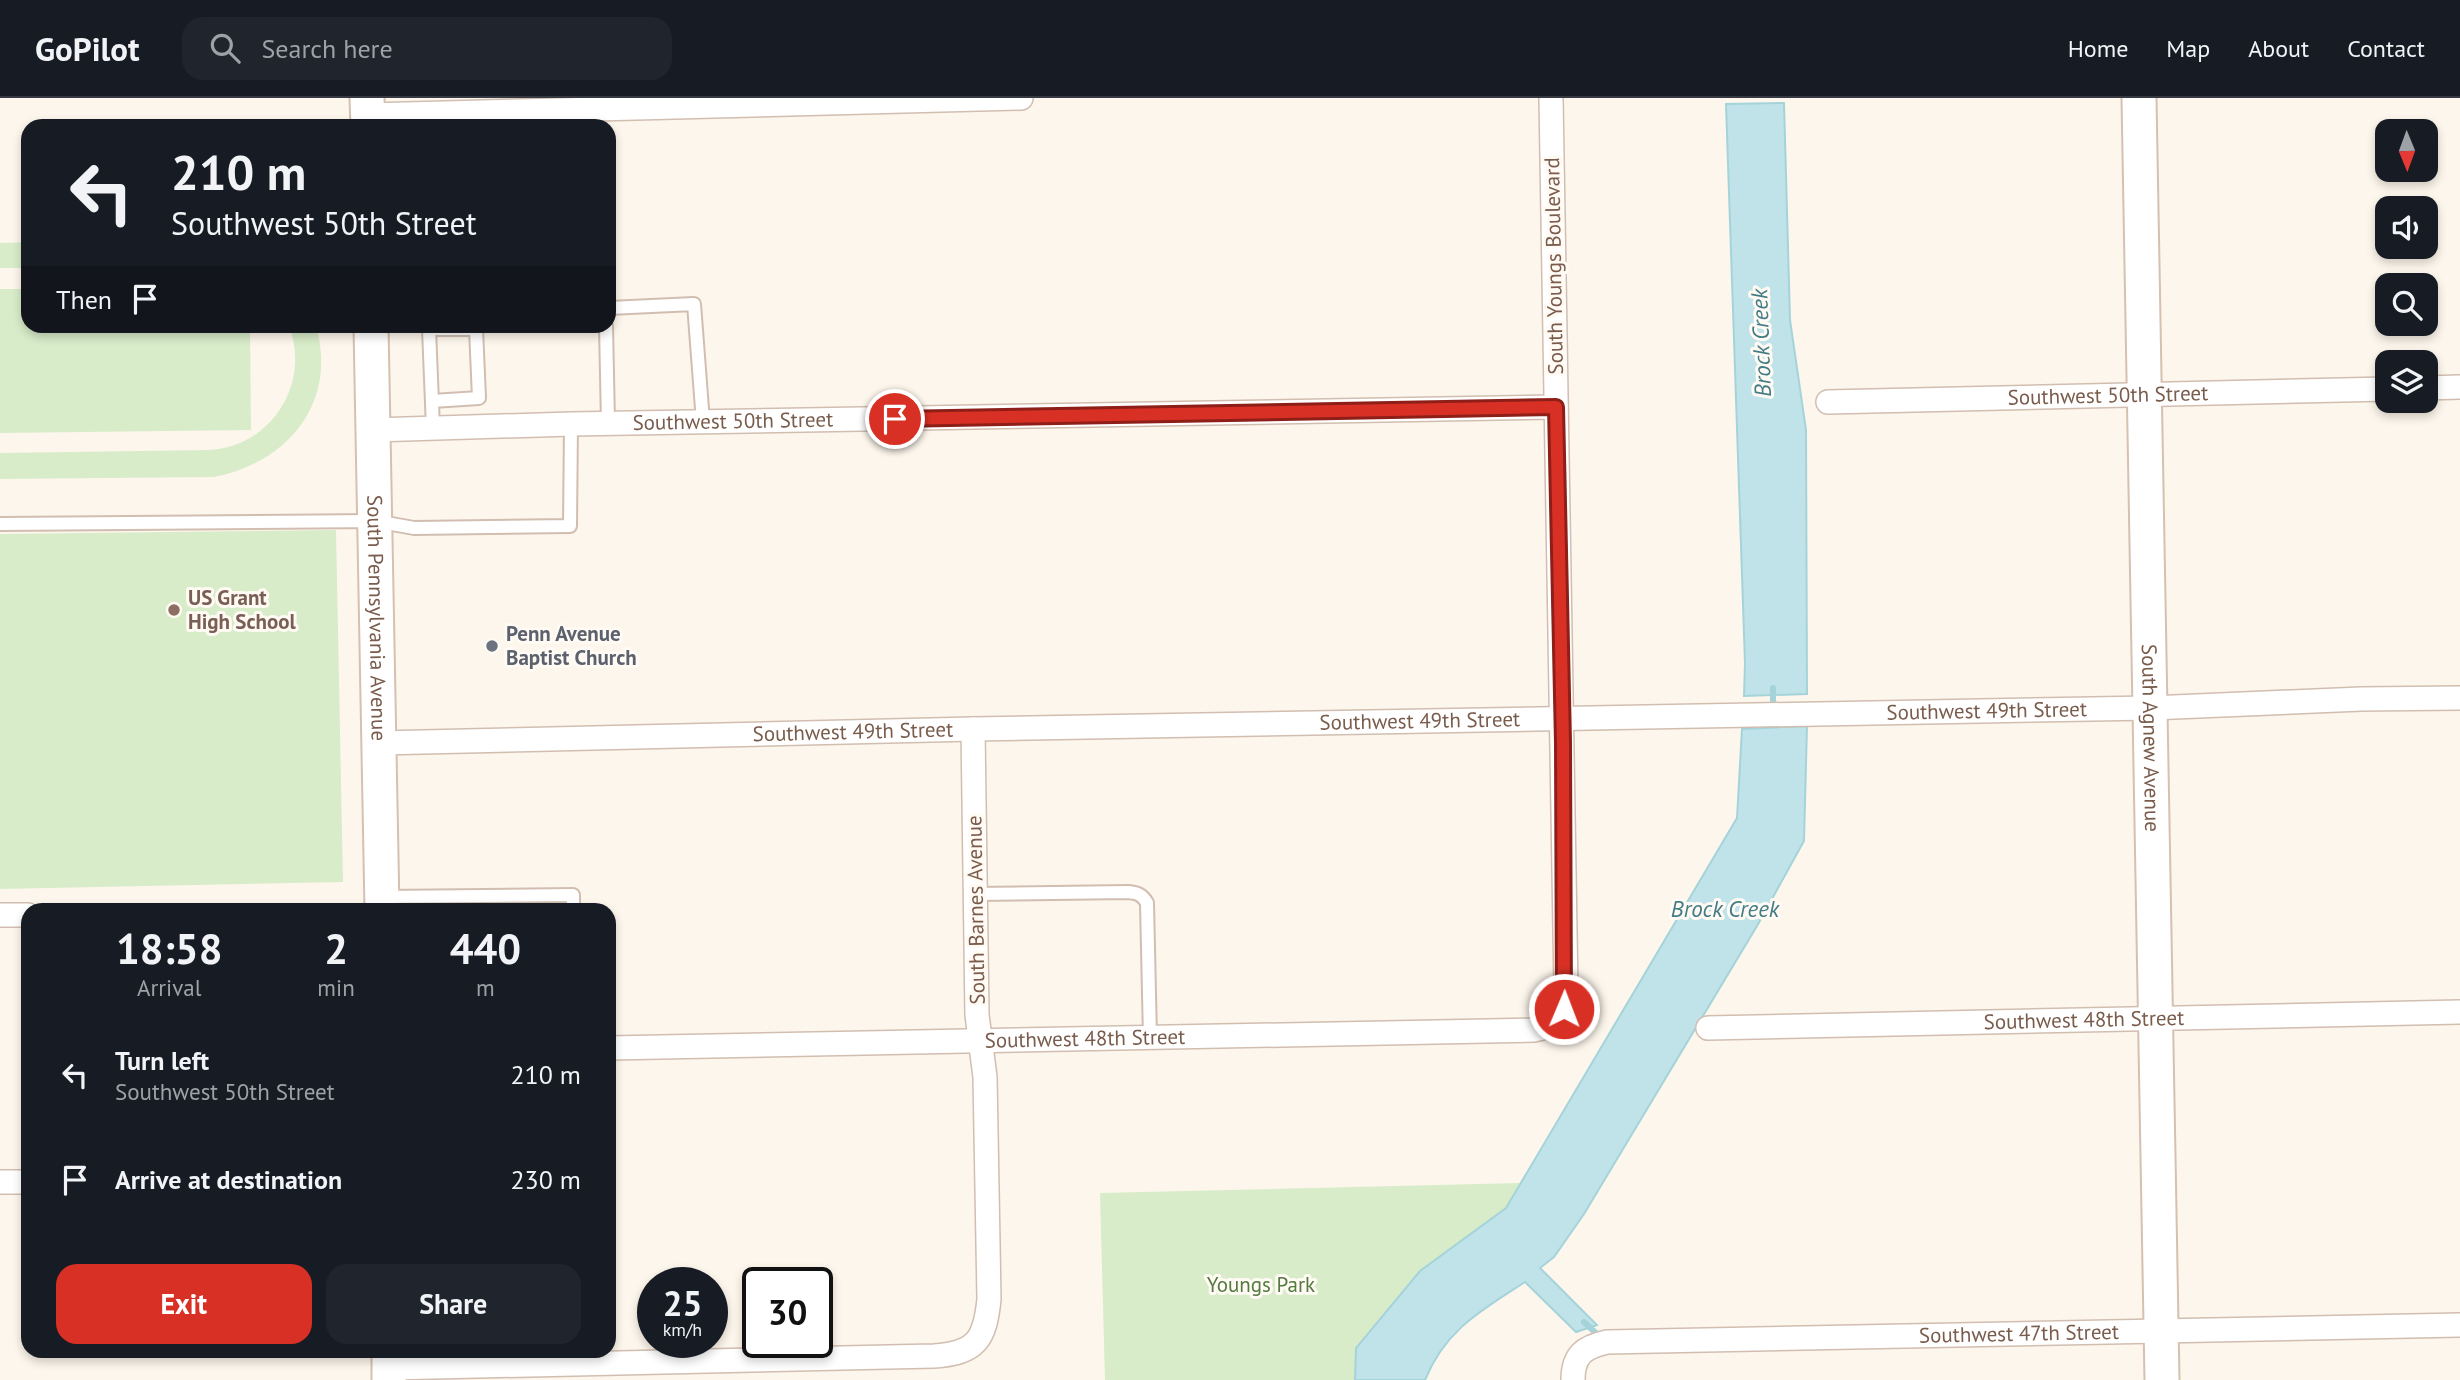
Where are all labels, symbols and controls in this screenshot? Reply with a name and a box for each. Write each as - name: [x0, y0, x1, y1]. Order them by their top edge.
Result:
- search box: [182, 17, 672, 80]
- text: GoPilot: [35, 27, 140, 70]
- icon: search: [206, 29, 244, 67]
- text: Search here: [262, 32, 393, 65]
- text: Home: [2068, 33, 2128, 64]
- text: Map: [2166, 33, 2210, 64]
- text: About: [2248, 33, 2309, 64]
- text: Contact: [2347, 33, 2425, 64]
- north arrow: [2375, 119, 2438, 182]
- map controls: [2375, 119, 2438, 413]
- text: 210 m: [171, 140, 306, 204]
- icon: left: [56, 147, 147, 238]
- street label: South Youngs Boulevard: [1538, 157, 1569, 375]
- button: sound: [2375, 196, 2438, 259]
- text: Southwest 50th Street: [171, 202, 477, 244]
- button: search: [2375, 273, 2438, 336]
- icon: arrive: [126, 280, 164, 318]
- text: Then: [56, 283, 112, 316]
- water label: Brock Creek: [1744, 287, 1777, 398]
- button: layers: [2375, 350, 2438, 413]
- street label: Southwest 50th Street: [2007, 379, 2209, 411]
- pin: [865, 389, 925, 449]
- icon: arrive: [876, 400, 914, 438]
- street label: Southwest 50th Street: [632, 405, 833, 436]
- street label: South Pennsylvania Avenue: [361, 495, 393, 741]
- place label: US Grant High School: [188, 584, 297, 635]
- marker: US Grant High School: [166, 602, 182, 618]
- place label: Penn Avenue Baptist Church: [506, 620, 637, 671]
- marker: Penn Avenue Baptist Church: [484, 638, 500, 654]
- street label: South Agnew Avenue: [2136, 644, 2166, 832]
- street label: Southwest 49th Street: [1886, 695, 2087, 726]
- street label: Southwest 49th Street: [1319, 705, 1520, 736]
- street label: Southwest 49th Street: [752, 715, 953, 747]
- street label: South Barnes Avenue: [960, 815, 991, 1005]
- water label: Brock Creek: [1671, 894, 1781, 923]
- text: 18:58: [116, 921, 222, 976]
- text: 2: [324, 921, 348, 976]
- text: 440: [450, 921, 521, 976]
- position arrow: [1527, 972, 1601, 1046]
- text: Arrival: [137, 973, 201, 1002]
- text: min: [317, 973, 355, 1002]
- text: m: [476, 973, 495, 1002]
- street label: Southwest 48th Street: [1983, 1004, 2184, 1035]
- street label: Southwest 48th Street: [984, 1023, 1185, 1054]
- text: Turn left: [115, 1044, 209, 1077]
- icon: left: [56, 1056, 94, 1094]
- text: 210 m: [510, 1058, 581, 1091]
- text: Southwest 50th Street: [115, 1077, 335, 1106]
- icon: arrive: [56, 1161, 94, 1199]
- text: Arrive at destination: [115, 1163, 342, 1196]
- text: 230 m: [510, 1163, 581, 1196]
- button: Exit: [56, 1264, 312, 1344]
- button: Share: [326, 1264, 581, 1344]
- speed limit sign: 30: [742, 1267, 833, 1358]
- park label: Youngs Park: [1207, 1271, 1315, 1298]
- text: 25: [663, 1280, 702, 1326]
- text: km/h: [663, 1318, 702, 1341]
- street label: Southwest 47th Street: [1919, 1318, 2119, 1349]

